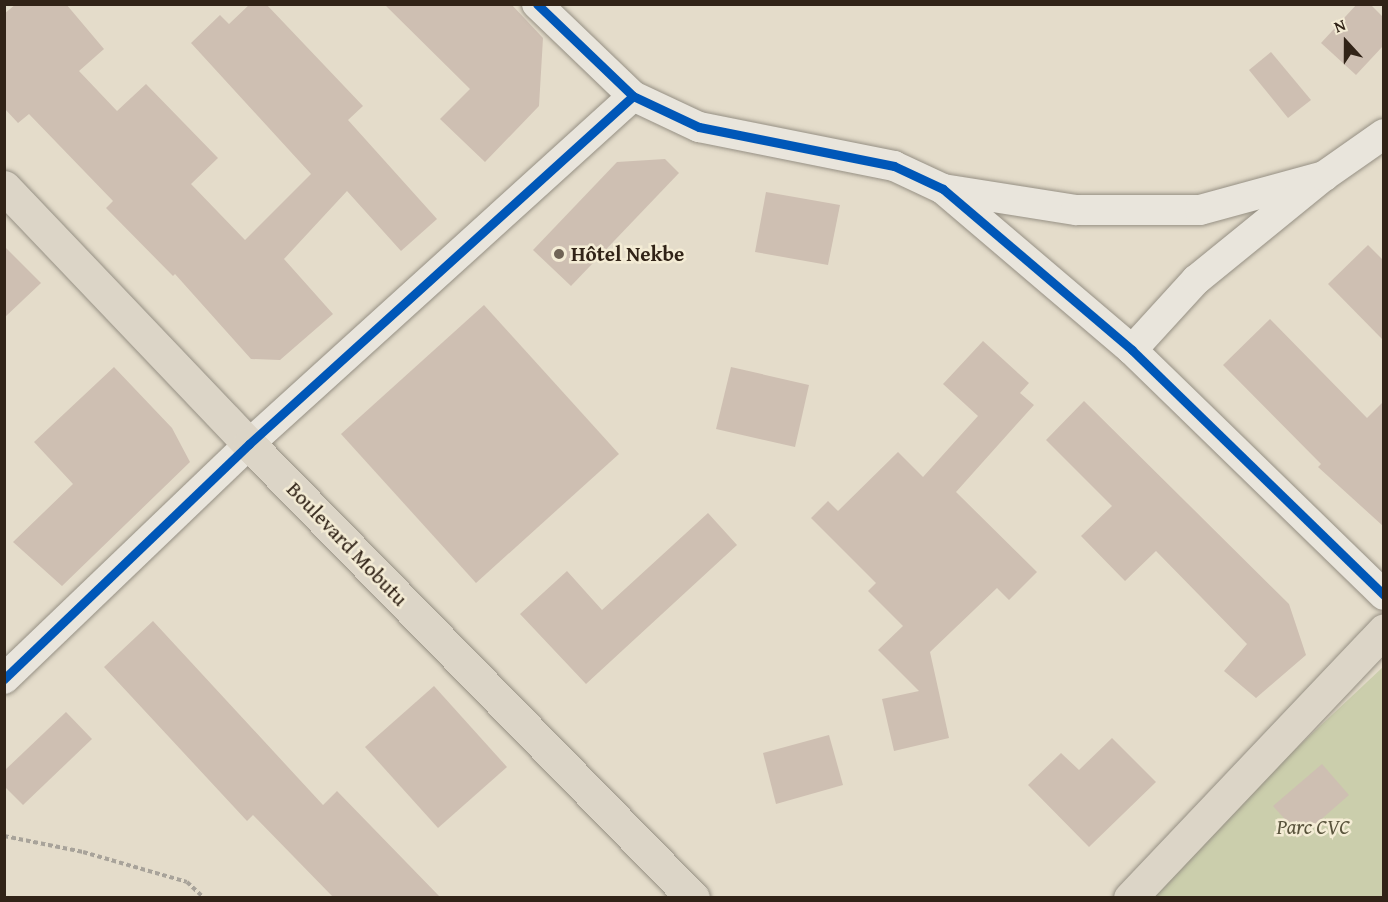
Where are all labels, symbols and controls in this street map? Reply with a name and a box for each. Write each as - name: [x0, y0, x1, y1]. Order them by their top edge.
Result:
- north arrow: [1316, 12, 1376, 72]
- text: N: [1330, 12, 1349, 38]
- place label: Hôtel Nekbe: [571, 241, 684, 267]
- marker: Hôtel Nekbe: [552, 247, 566, 261]
- street label: Boulevard Mobutu: [281, 477, 413, 611]
- park label: Parc CVC: [1276, 814, 1350, 840]

